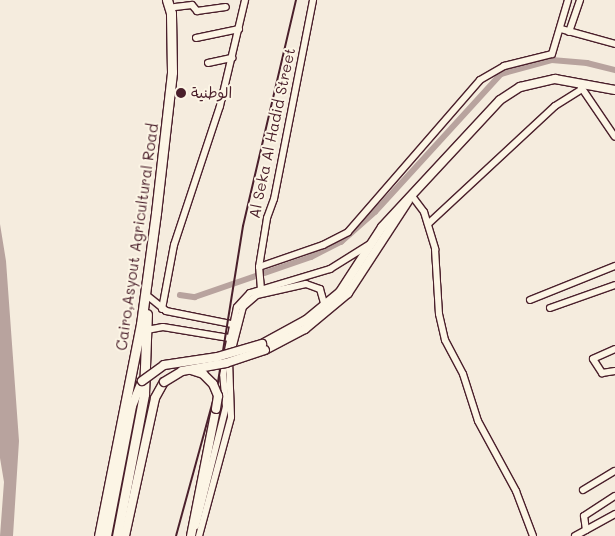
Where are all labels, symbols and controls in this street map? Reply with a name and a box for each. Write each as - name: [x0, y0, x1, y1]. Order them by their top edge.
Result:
- street label: Al Seka Al Hadid Street: [245, 46, 299, 220]
- place label: الوطنية: [191, 84, 232, 102]
- marker: الوطنية: [175, 87, 187, 99]
- street label: Cairo,Asyout Agricultural Road: [112, 122, 162, 352]

